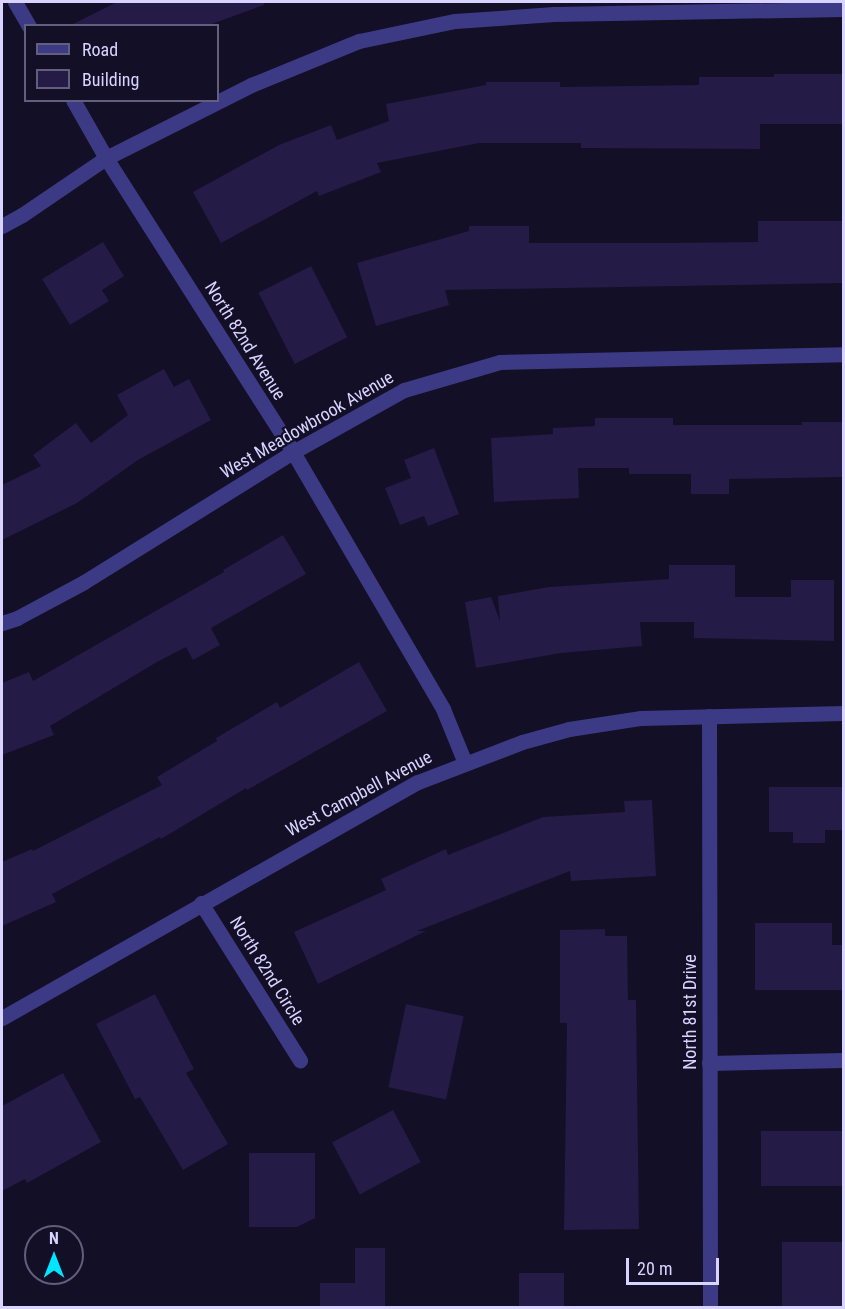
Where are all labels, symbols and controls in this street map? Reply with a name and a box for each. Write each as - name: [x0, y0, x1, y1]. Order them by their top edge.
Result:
- legend: [24, 24, 219, 102]
- text: Road: [82, 39, 118, 60]
- text: Building: [82, 69, 139, 90]
- street label: North 82nd Avenue: [200, 278, 290, 404]
- street label: West Meadowbrook Avenue: [217, 367, 397, 483]
- street label: West Campbell Avenue: [282, 746, 436, 842]
- street label: North 82nd Circle: [225, 913, 309, 1029]
- street label: North 81st Drive: [679, 954, 701, 1070]
- north arrow: [24, 1225, 84, 1285]
- text: N: [49, 1229, 59, 1248]
- scale bar: [629, 1246, 722, 1284]
- text: 20 m: [637, 1258, 672, 1279]

